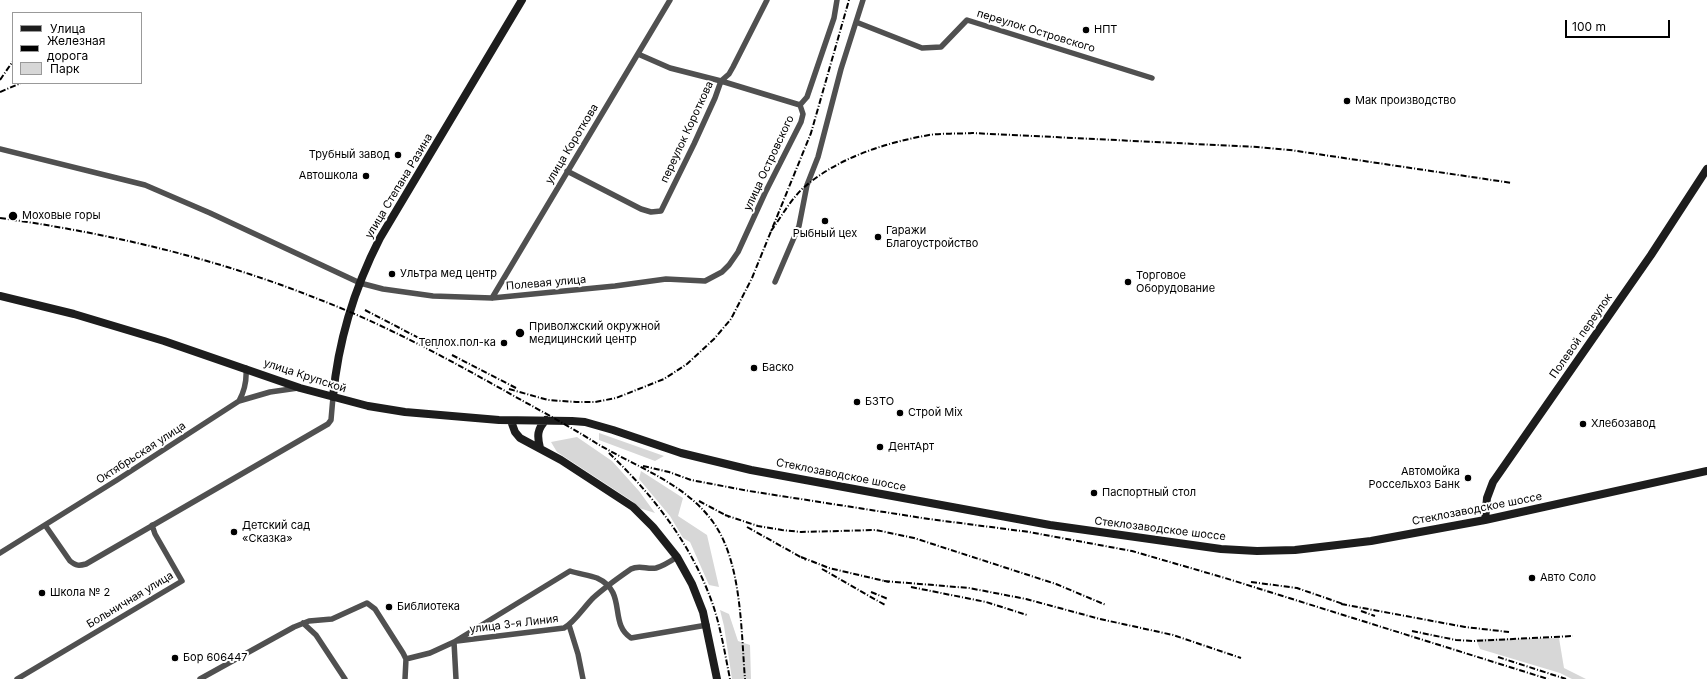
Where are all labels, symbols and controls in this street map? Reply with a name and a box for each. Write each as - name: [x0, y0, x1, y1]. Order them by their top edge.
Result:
- street label: переулок Островского: [975, 7, 1097, 55]
- legend: [12, 12, 142, 84]
- scale bar: [1567, 12, 1672, 38]
- text: 100 m: [1572, 19, 1606, 34]
- text: Улица: [50, 21, 85, 36]
- place label: НПТ: [1094, 23, 1117, 37]
- marker: НПТ: [1081, 25, 1091, 35]
- text: Железная дорога: [47, 33, 105, 63]
- text: Парк: [50, 61, 80, 76]
- street label: переулок Короткова: [658, 79, 716, 185]
- place label: Мак производство: [1355, 94, 1456, 108]
- marker: Мак производство: [1342, 96, 1352, 106]
- street label: улица Короткова: [543, 101, 601, 187]
- street label: улица Островского: [741, 113, 797, 213]
- street label: улица Степана Разина: [362, 131, 436, 241]
- place label: Трубный завод: [309, 148, 390, 162]
- marker: Трубный завод: [393, 150, 403, 160]
- place label: Автошкола: [299, 169, 358, 183]
- marker: Автошкола: [361, 171, 371, 181]
- place label: Моховые горы: [22, 209, 101, 223]
- marker: Моховые горы: [7, 210, 19, 222]
- marker: Рыбный цех: [820, 216, 830, 226]
- place label: Гаражи Благоустройство: [886, 224, 978, 250]
- place label: Рыбный цех: [793, 227, 857, 241]
- marker: Гаражи Благоустройство: [873, 232, 883, 242]
- place label: Ультра мед центр: [400, 267, 497, 281]
- marker: Ультра мед центр: [387, 269, 397, 279]
- place label: Торговое Оборудование: [1136, 269, 1215, 295]
- street label: Полевая улица: [505, 273, 587, 293]
- marker: Торговое Оборудование: [1123, 277, 1133, 287]
- street label: Полевой переулок: [1547, 291, 1615, 381]
- place label: Приволжский окружной медицинский центр: [529, 320, 660, 346]
- marker: Приволжский окружной медицинский центр: [514, 327, 526, 339]
- place label: Теплох.пол-ка: [418, 336, 496, 350]
- marker: Теплох.пол-ка: [499, 338, 509, 348]
- street label: улица Крупской: [262, 356, 348, 396]
- place label: Баско: [762, 361, 794, 375]
- marker: Баско: [749, 363, 759, 373]
- place label: БЗТО: [865, 395, 894, 409]
- marker: БЗТО: [852, 397, 862, 407]
- place label: Строй Mix: [908, 406, 963, 420]
- marker: Строй Mix: [895, 408, 905, 418]
- place label: Хлебозавод: [1591, 417, 1656, 431]
- street label: Октябрьская улица: [94, 419, 188, 487]
- marker: Хлебозавод: [1578, 419, 1588, 429]
- place label: ДентАрт: [888, 440, 934, 454]
- marker: ДентАрт: [875, 442, 885, 452]
- street label: Стеклозаводское шоссе: [775, 456, 907, 494]
- place label: Автомойка Россельхоз Банк: [1369, 465, 1460, 491]
- marker: Автомойка Россельхоз Банк: [1463, 473, 1473, 483]
- place label: Паспортный стол: [1102, 486, 1196, 500]
- marker: Паспортный стол: [1089, 488, 1099, 498]
- street label: Стеклозаводское шоссе: [1411, 490, 1543, 528]
- street label: Стеклозаводское шоссе: [1094, 514, 1226, 544]
- place label: Детский сад «Сказка»: [242, 519, 310, 545]
- marker: Детский сад «Сказка»: [229, 527, 239, 537]
- street label: Больничная улица: [84, 569, 176, 631]
- place label: Авто Соло: [1540, 571, 1596, 585]
- marker: Авто Соло: [1527, 573, 1537, 583]
- place label: Школа № 2: [50, 586, 110, 600]
- marker: Школа № 2: [37, 588, 47, 598]
- place label: Библиотека: [397, 600, 460, 614]
- marker: Библиотека: [384, 602, 394, 612]
- street label: улица 3-я Линия: [469, 612, 559, 636]
- place label: Бор 606447: [183, 651, 248, 665]
- marker: Бор 606447: [170, 653, 180, 663]

